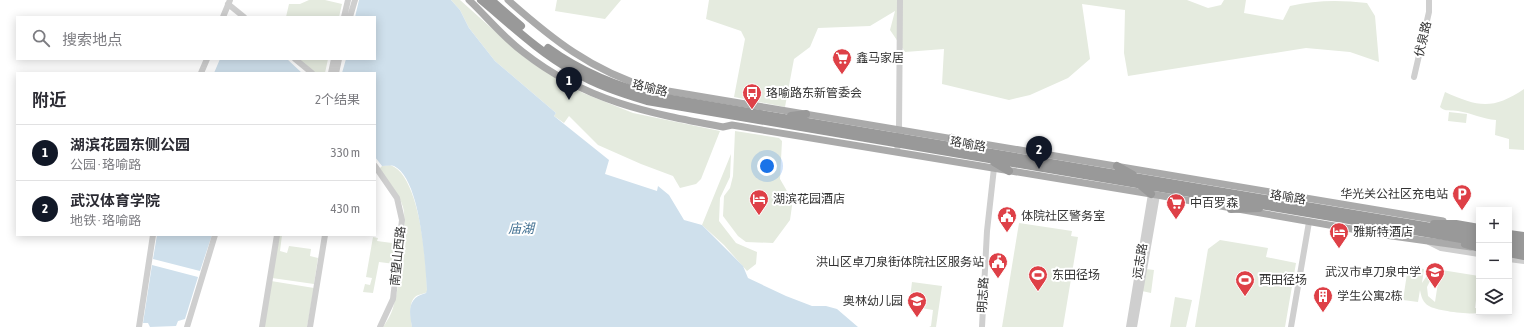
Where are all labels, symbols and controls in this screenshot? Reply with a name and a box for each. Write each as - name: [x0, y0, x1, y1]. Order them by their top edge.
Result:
- search box: [16, 16, 376, 60]
- street label: 伏泉路: [1412, 20, 1434, 58]
- icon: search: [30, 27, 52, 49]
- text: 搜索地点: [62, 31, 122, 48]
- supermarket icon: 鑫马家居: [831, 47, 853, 75]
- place label: 鑫马家居: [856, 51, 904, 65]
- pin: 1: [556, 67, 582, 100]
- street label: 珞喻路: [631, 77, 669, 99]
- bus stop icon: 珞喻路东新管委会: [741, 82, 763, 110]
- place label: 珞喻路东新管委会: [766, 86, 862, 100]
- text: 附近: [32, 90, 66, 110]
- text: 2个结果: [315, 92, 360, 107]
- street label: 珞喻路: [949, 134, 987, 154]
- text: 湖滨花园东侧公园: [70, 136, 190, 153]
- pin: 2: [1026, 136, 1052, 169]
- text: 1: [42, 145, 48, 160]
- text: 330 m: [331, 145, 360, 160]
- your location: [757, 156, 777, 176]
- text: 公园 · 珞喻路: [70, 157, 141, 172]
- parking icon: 华光关公社区充电站: [1451, 183, 1473, 211]
- street label: 珞喻路: [1269, 187, 1307, 207]
- place label: 华光关公社区充电站: [1340, 187, 1448, 201]
- hotel icon: 湖滨花园酒店: [748, 188, 770, 216]
- text: 武汉体育学院: [70, 192, 160, 209]
- place label: 湖滨花园酒店: [773, 192, 845, 206]
- supermarket icon: 中百罗森: [1165, 192, 1187, 220]
- place label: 中百罗森: [1190, 196, 1238, 210]
- text: 2: [42, 201, 48, 216]
- text: 430 m: [331, 201, 360, 216]
- public building icon: 体院社区警务室: [996, 205, 1018, 233]
- map controls: [1476, 207, 1512, 315]
- button: +: [1476, 207, 1512, 243]
- place label: 体院社区警务室: [1021, 209, 1105, 223]
- text: 地铁 · 珞喻路: [70, 213, 141, 228]
- water label: 庙湖: [508, 221, 536, 236]
- hotel icon: 雅斯特酒店: [1328, 221, 1350, 249]
- street label: 南望山西路: [388, 225, 408, 287]
- place label: 雅斯特酒店: [1353, 225, 1413, 239]
- street label: 远志路: [1130, 242, 1150, 280]
- button: −: [1476, 243, 1512, 279]
- public building icon: 洪山区卓刀泉街体院社区服务站: [987, 251, 1009, 279]
- place label: 洪山区卓刀泉街体院社区服务站: [816, 255, 984, 269]
- school or university icon: 武汉市卓刀泉中学: [1424, 261, 1446, 289]
- sports icon: 东田径场: [1027, 264, 1049, 292]
- place label: 武汉市卓刀泉中学: [1325, 265, 1421, 279]
- place label: 东田径场: [1052, 268, 1100, 282]
- sports icon: 西田径场: [1234, 269, 1256, 297]
- place label: 西田径场: [1259, 273, 1307, 287]
- street label: 明志路: [975, 277, 991, 313]
- button: layers: [1476, 279, 1512, 315]
- building icon: 学生公寓2栋: [1312, 285, 1334, 313]
- place label: 学生公寓2栋: [1337, 289, 1403, 303]
- school or university icon: 奥林幼儿园: [906, 290, 928, 318]
- place label: 奥林幼儿园: [843, 294, 903, 308]

